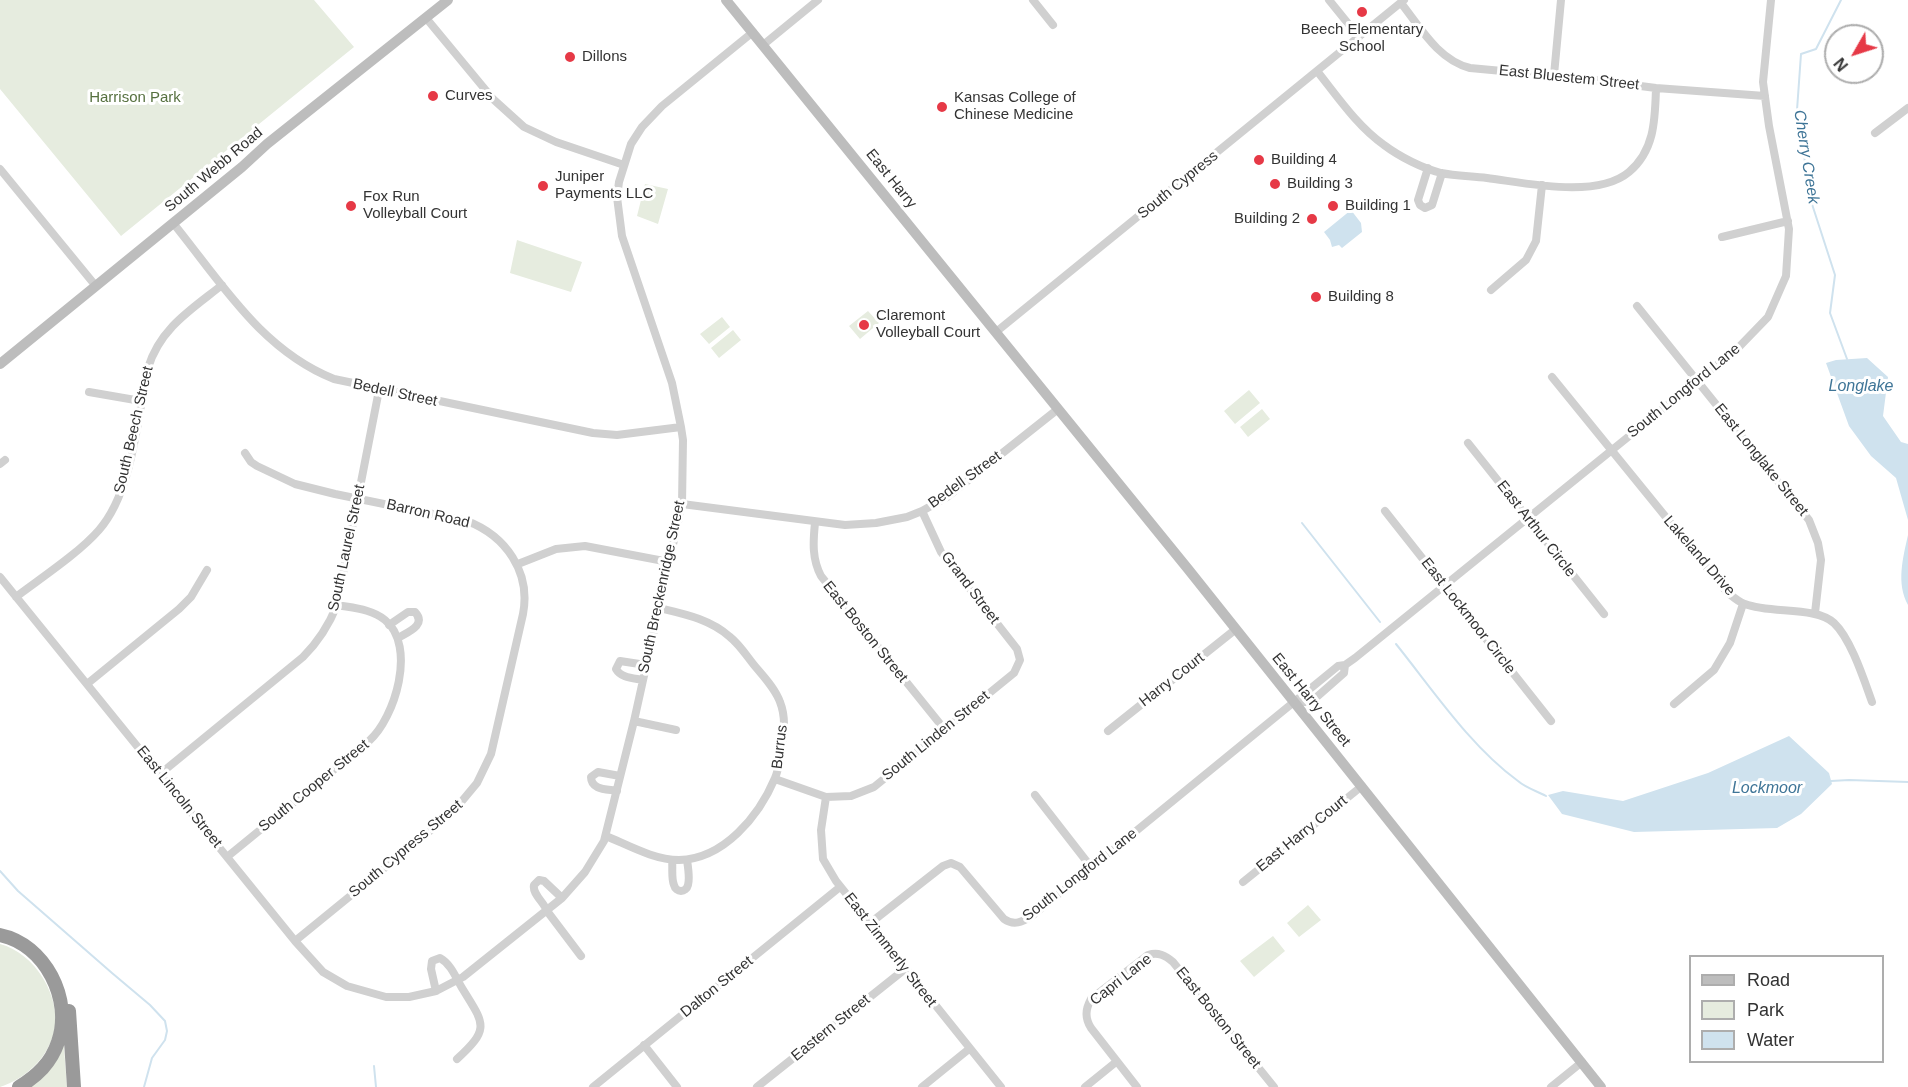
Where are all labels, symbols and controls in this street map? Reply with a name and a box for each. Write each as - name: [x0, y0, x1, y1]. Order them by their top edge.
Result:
- marker: Beech Elementary School: [1355, 5, 1369, 19]
- place label: Beech Elementary School: [1301, 21, 1423, 56]
- north arrow: [1824, 24, 1884, 84]
- place label: Dillons: [582, 48, 627, 66]
- marker: Dillons: [563, 50, 577, 64]
- text: N: [1831, 55, 1851, 74]
- street label: East Bluestem Street: [1498, 62, 1640, 94]
- place label: Curves: [445, 87, 493, 105]
- park label: Harrison Park: [89, 89, 181, 107]
- marker: Curves: [426, 89, 440, 103]
- place label: Kansas College of Chinese Medicine: [954, 89, 1076, 124]
- marker: Kansas College of Chinese Medicine: [935, 100, 949, 114]
- water label: Cherry Creek: [1789, 109, 1823, 205]
- street label: South Webb Road: [161, 124, 267, 216]
- street label: East Harry: [862, 146, 920, 212]
- street label: South Cypress: [1134, 147, 1222, 223]
- place label: Building 4: [1271, 151, 1337, 169]
- marker: Building 4: [1252, 153, 1266, 167]
- place label: Juniper Payments LLC: [555, 168, 653, 203]
- place label: Building 3: [1287, 175, 1353, 193]
- marker: Building 3: [1268, 177, 1282, 191]
- marker: Juniper Payments LLC: [536, 179, 550, 193]
- place label: Fox Run Volleyball Court: [363, 188, 467, 223]
- place label: Building 1: [1345, 197, 1411, 215]
- marker: Fox Run Volleyball Court: [344, 199, 358, 213]
- marker: Building 1: [1326, 199, 1340, 213]
- place label: Building 2: [1234, 210, 1300, 228]
- marker: Building 2: [1305, 212, 1319, 226]
- place label: Building 8: [1328, 288, 1394, 306]
- marker: Building 8: [1309, 290, 1323, 304]
- place label: Claremont Volleyball Court: [876, 307, 980, 342]
- marker: Claremont Volleyball Court: [857, 318, 871, 332]
- street label: South Longford Lane: [1624, 340, 1744, 442]
- street label: South Beech Street: [111, 365, 157, 495]
- street label: Bedell Street: [351, 375, 439, 411]
- water label: Longlake: [1829, 377, 1893, 397]
- street label: East Longlake Street: [1710, 400, 1812, 520]
- street label: Bedell Street: [925, 447, 1005, 513]
- street label: East Arthur Circle: [1493, 477, 1579, 581]
- street label: South Laurel Street: [325, 483, 369, 613]
- street label: Barron Road: [385, 496, 471, 532]
- street label: South Breckenridge Street: [635, 499, 689, 675]
- street label: Lakeland Drive: [1659, 512, 1739, 600]
- street label: Grand Street: [937, 548, 1003, 628]
- street label: East Lockmoor Circle: [1417, 554, 1519, 678]
- street label: East Boston Street: [819, 578, 911, 686]
- street label: Harry Court: [1136, 649, 1208, 711]
- street label: East Harry Street: [1268, 650, 1354, 750]
- street label: South Linden Street: [879, 687, 993, 785]
- street label: Burrus: [768, 724, 792, 770]
- street label: South Cooper Street: [255, 736, 373, 836]
- street label: East Lincoln Street: [132, 742, 226, 852]
- water label: Lockmoor: [1732, 779, 1802, 799]
- street label: East Harry Court: [1253, 792, 1351, 876]
- street label: South Cypress Street: [346, 796, 466, 902]
- street label: South Longford Lane: [1019, 825, 1141, 925]
- street label: East Zimmerly Street: [840, 889, 940, 1011]
- street label: Capri Lane: [1087, 950, 1155, 1010]
- street label: Dalton Street: [677, 952, 757, 1022]
- legend: [1689, 955, 1884, 1063]
- street label: East Boston Street: [1172, 964, 1264, 1072]
- text: Road: [1747, 970, 1790, 990]
- street label: Eastern Street: [788, 991, 874, 1065]
- text: Park: [1747, 1000, 1784, 1020]
- text: Water: [1747, 1030, 1794, 1050]

